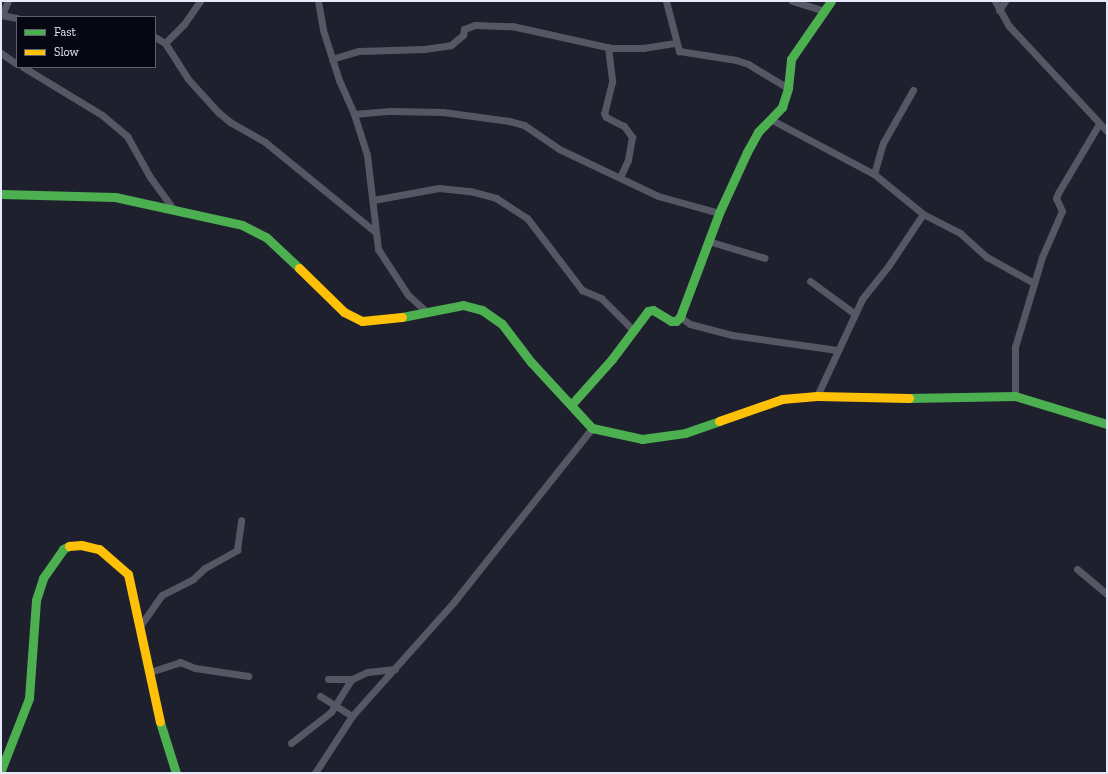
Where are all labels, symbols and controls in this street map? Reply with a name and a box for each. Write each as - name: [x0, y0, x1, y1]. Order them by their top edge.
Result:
- legend: [16, 16, 156, 68]
- text: Fast: [54, 25, 76, 39]
- text: Slow: [54, 45, 79, 59]

